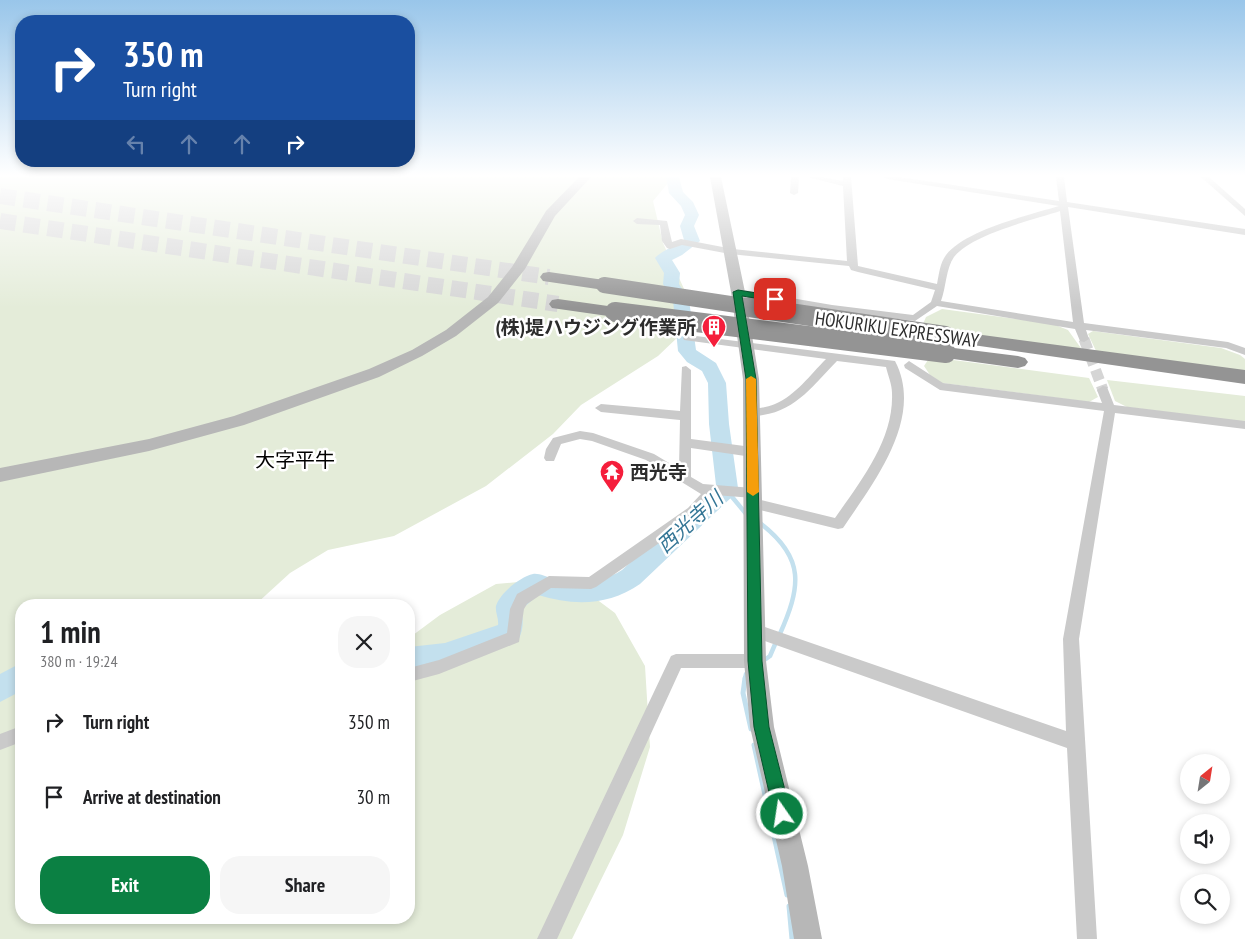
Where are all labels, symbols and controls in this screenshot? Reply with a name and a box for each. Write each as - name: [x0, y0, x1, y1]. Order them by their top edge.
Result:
- text: 350 m: [123, 31, 204, 77]
- icon: right: [40, 35, 105, 100]
- text: Turn right: [123, 75, 197, 103]
- icon: left: [122, 130, 150, 158]
- icon: ahead: [175, 130, 203, 158]
- icon: ahead: [228, 130, 256, 158]
- icon: right: [281, 130, 309, 158]
- pin: [754, 278, 796, 320]
- icon: arrive: [761, 285, 789, 313]
- street label: HOKURIKU EXPRESSWAY: [813, 306, 981, 352]
- building icon: (株)堤ハウジング作業所: [701, 314, 727, 348]
- place label: (株)堤ハウジング作業所: [495, 315, 696, 339]
- district label: 大字平牛: [255, 447, 335, 473]
- temple icon: 西光寺: [599, 459, 625, 493]
- place label: 西光寺: [630, 460, 687, 484]
- water label: 西光寺川: [652, 484, 730, 558]
- text: 1 min: [40, 612, 101, 651]
- button: close: [338, 616, 390, 668]
- text: 380 m · 19:24: [40, 651, 118, 671]
- icon: right: [40, 708, 68, 736]
- text: Turn right: [83, 710, 149, 734]
- text: 350 m: [348, 710, 390, 734]
- north arrow: [1180, 754, 1230, 804]
- map controls: [1180, 754, 1230, 924]
- icon: arrive: [40, 783, 68, 811]
- text: Arrive at destination: [83, 785, 221, 809]
- text: 30 m: [357, 785, 390, 809]
- position arrow: [755, 787, 807, 839]
- button: sound: [1180, 814, 1230, 864]
- button: Exit: [40, 856, 210, 914]
- button: Share: [220, 856, 390, 914]
- button: search: [1180, 874, 1230, 924]

